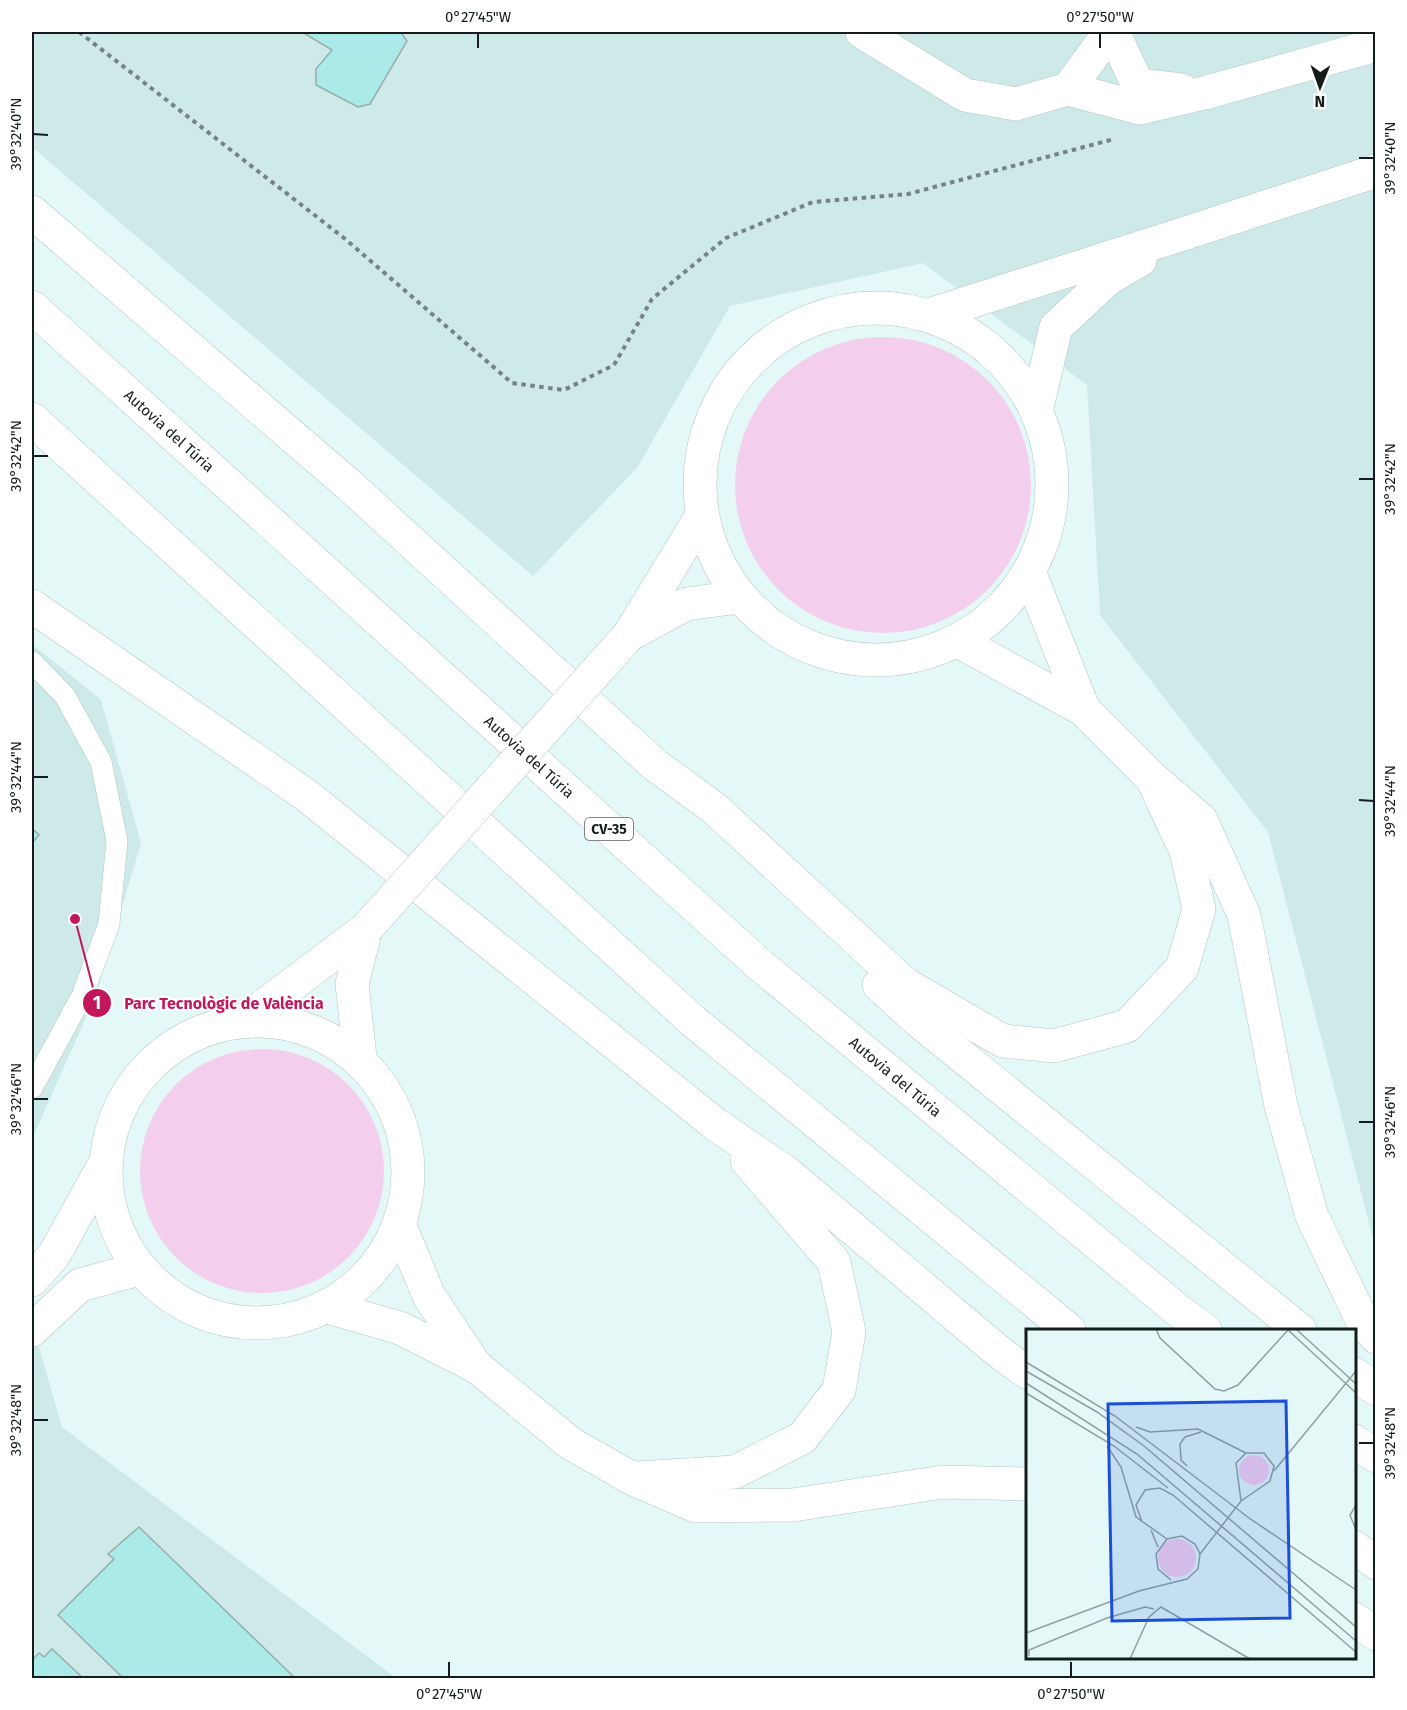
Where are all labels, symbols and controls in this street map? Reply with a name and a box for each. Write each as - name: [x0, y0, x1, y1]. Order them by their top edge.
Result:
- text: 0°27'45"W: [445, 8, 512, 26]
- text: 0°27'50"W: [1066, 8, 1134, 26]
- north arrow: [1290, 57, 1350, 117]
- text: N: [1314, 92, 1325, 111]
- text: 39°32'40"N: [7, 98, 25, 170]
- text: 39°32'40"N: [1381, 122, 1399, 194]
- street label: Autovia del Túria: [120, 386, 218, 476]
- text: 39°32'42"N: [7, 420, 25, 492]
- text: 39°32'42"N: [1381, 443, 1399, 515]
- street label: Autovia del Túria: [480, 712, 578, 802]
- text: 39°32'44"N: [7, 741, 25, 813]
- text: 39°32'44"N: [1381, 765, 1399, 837]
- road number: CV-35: [585, 818, 633, 840]
- callout: Parc Tecnològic de València: [82, 986, 336, 1020]
- text: 1: [93, 992, 101, 1014]
- text: Parc Tecnològic de València: [124, 994, 324, 1013]
- street label: Autovia del Túria: [845, 1033, 945, 1121]
- text: 39°32'46"N: [7, 1063, 25, 1135]
- text: 39°32'46"N: [1381, 1086, 1399, 1158]
- inset map: [1026, 1329, 1356, 1659]
- text: 39°32'48"N: [7, 1384, 25, 1456]
- text: 39°32'48"N: [1381, 1407, 1399, 1479]
- text: 0°27'45"W: [416, 1685, 483, 1703]
- text: 0°27'50"W: [1037, 1685, 1105, 1703]

